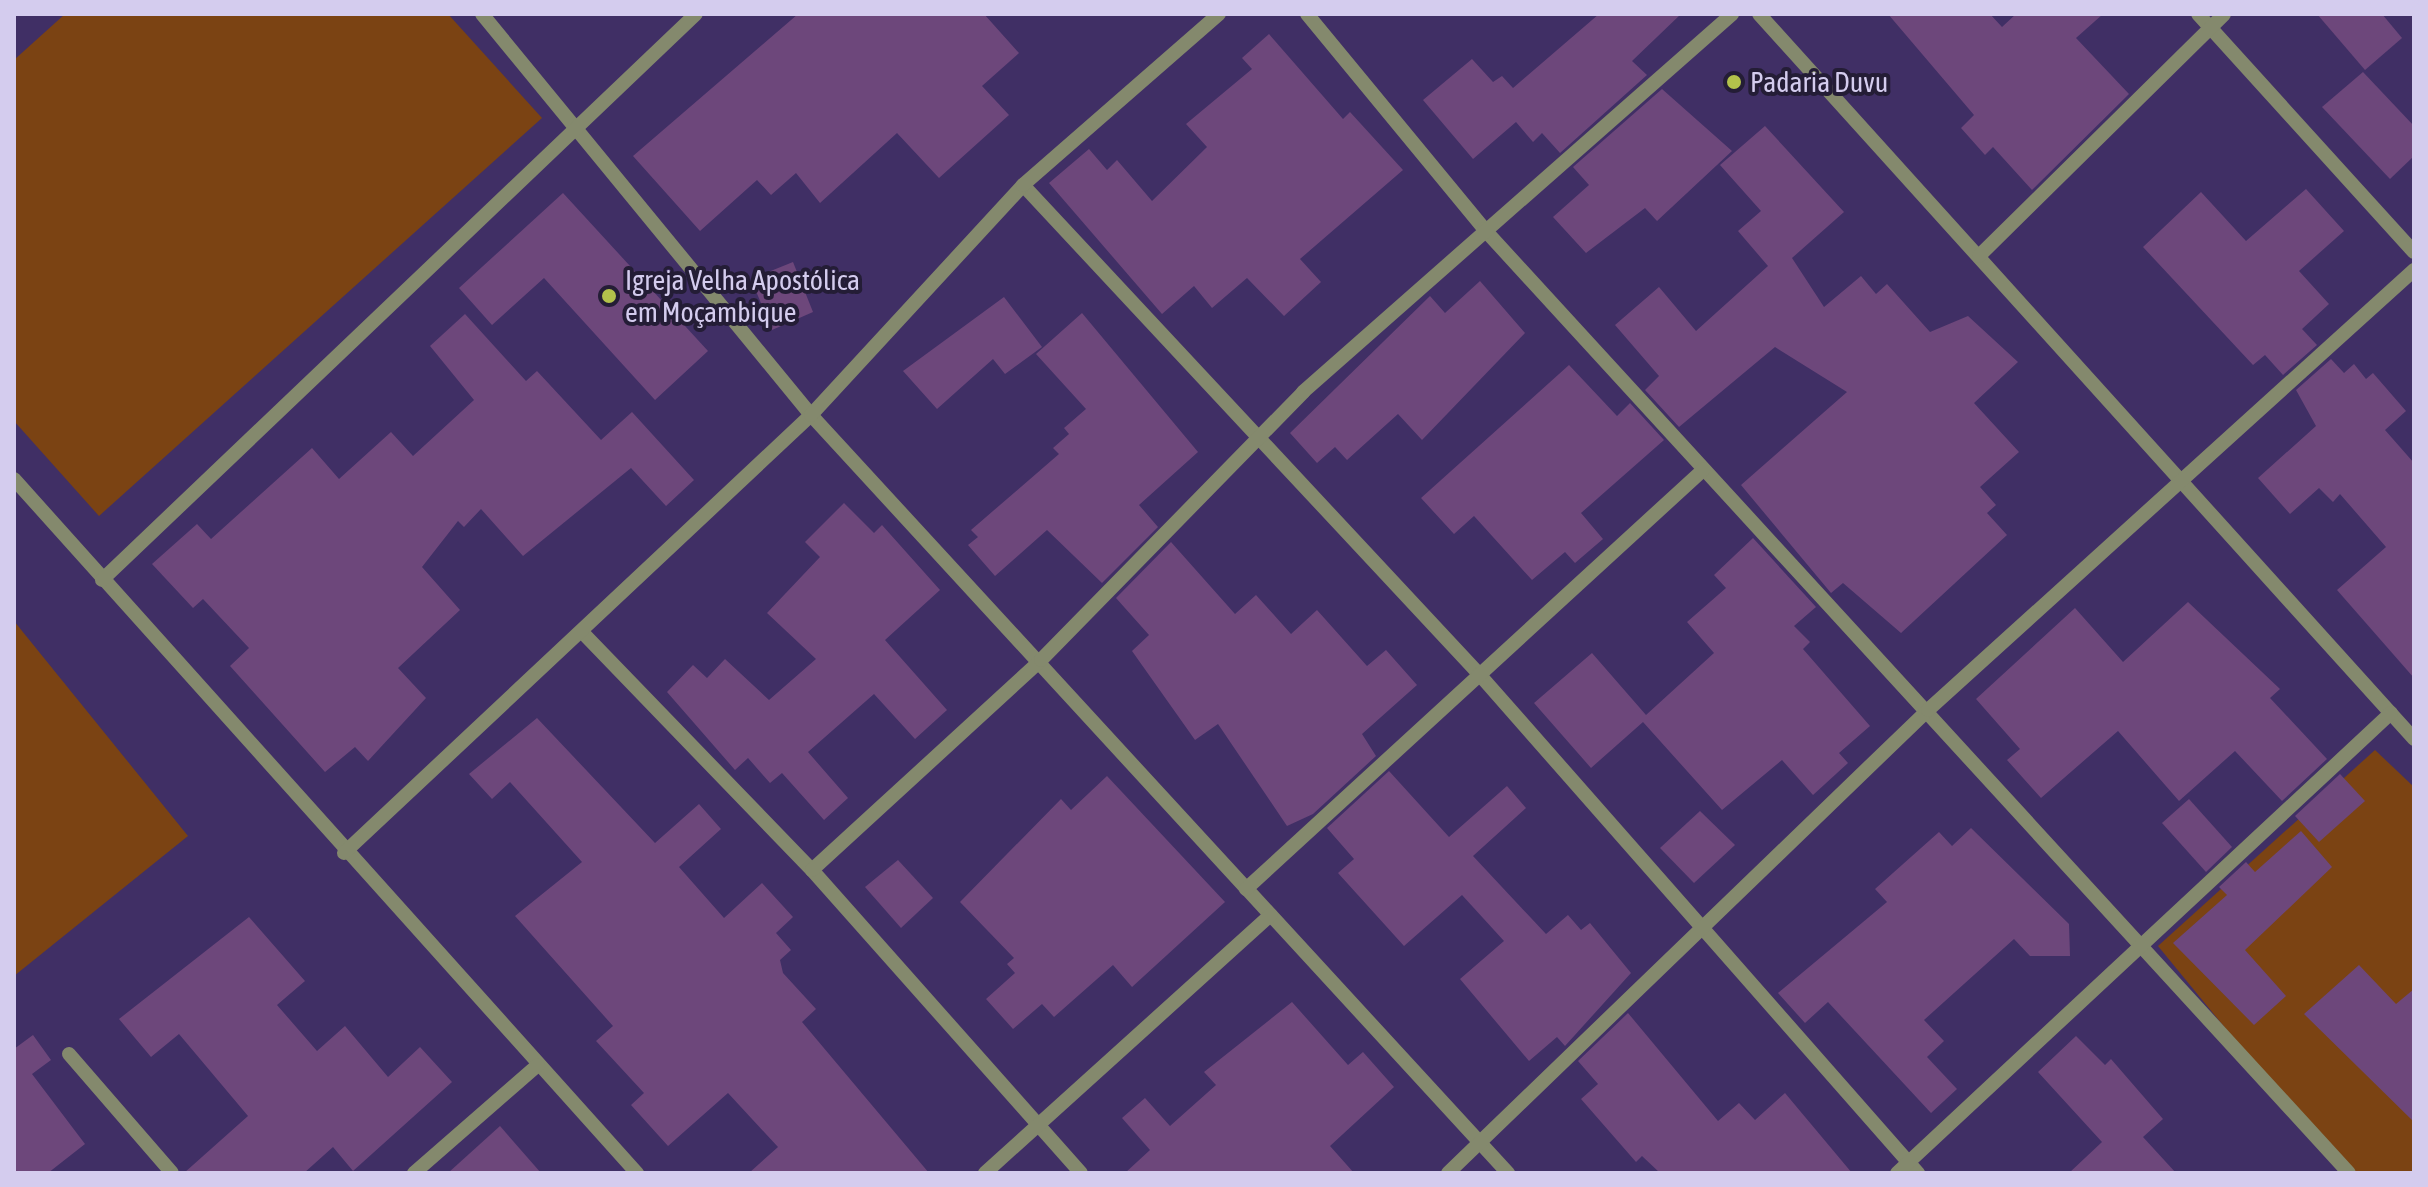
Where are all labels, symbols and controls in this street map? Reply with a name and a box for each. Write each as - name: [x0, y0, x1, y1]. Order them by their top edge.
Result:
- place label: Padaria Duvu: [1750, 65, 1888, 99]
- marker: Padaria Duvu: [1725, 73, 1743, 91]
- place label: Igreja Velha Apostólica em Moçambique: [625, 263, 860, 329]
- marker: Igreja Velha Apostólica em Moçambique: [600, 287, 618, 305]

